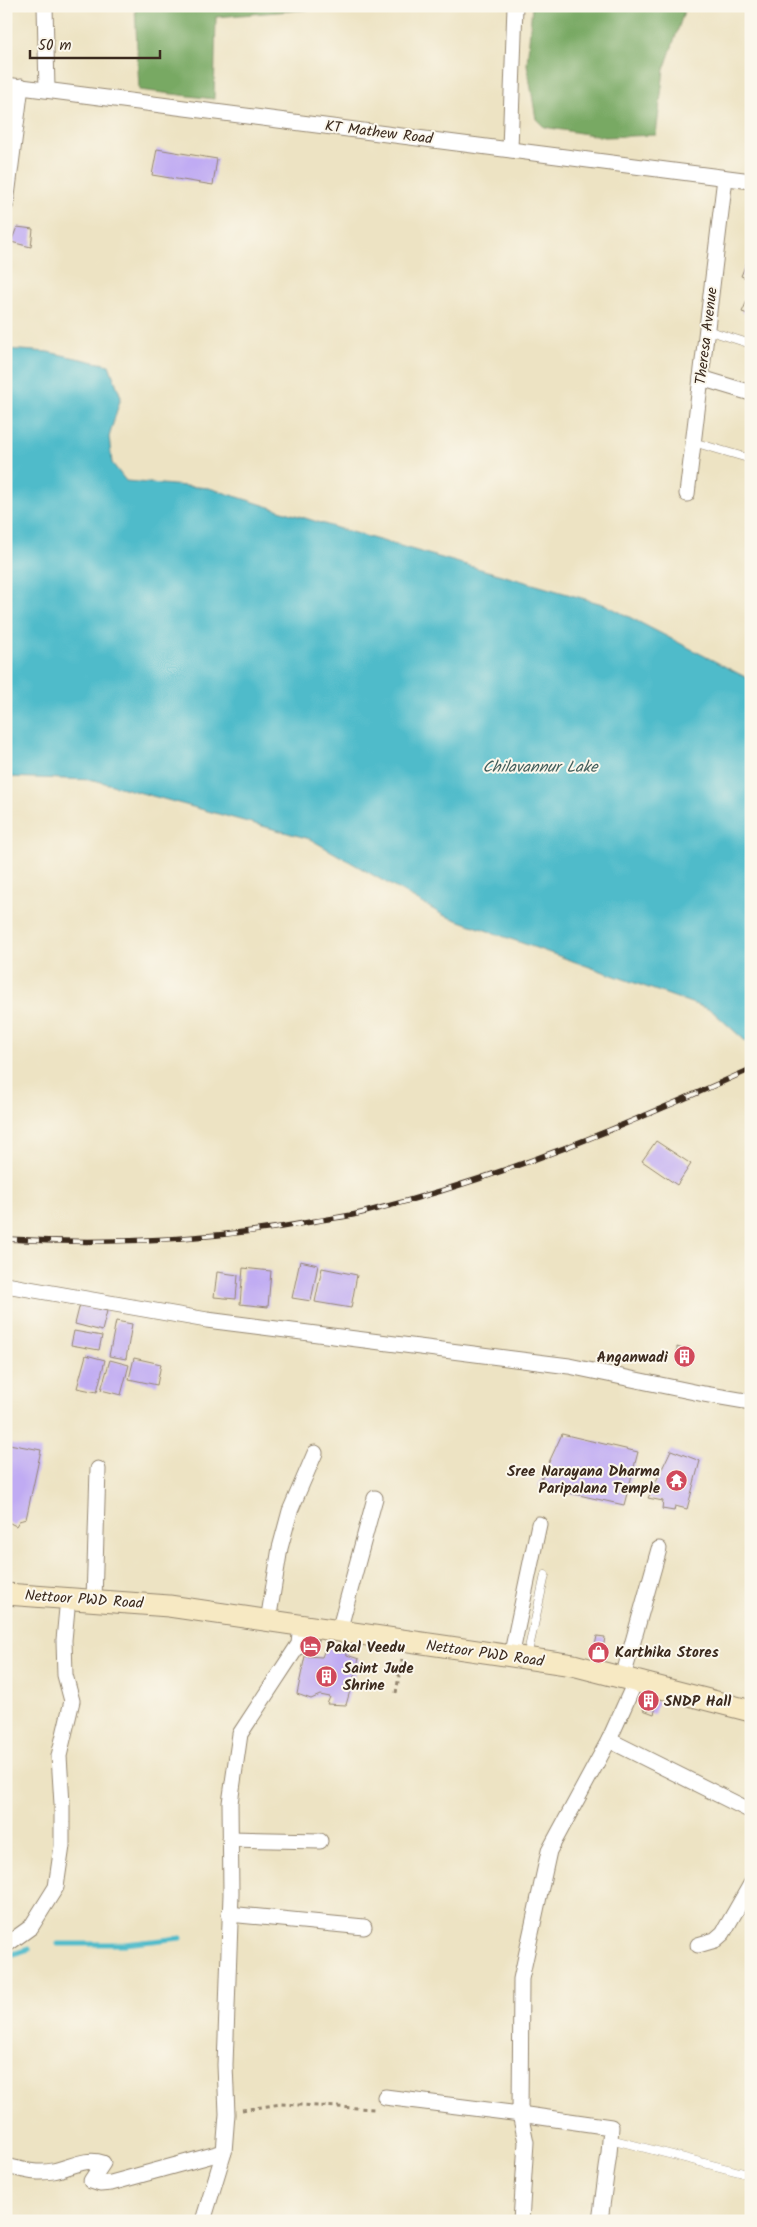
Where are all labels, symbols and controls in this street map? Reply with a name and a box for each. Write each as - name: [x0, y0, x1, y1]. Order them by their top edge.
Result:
- scale bar: [30, 28, 160, 60]
- text: 50 m: [38, 34, 72, 58]
- street label: KT Mathew Road: [324, 114, 435, 152]
- street label: Theresa Avenue: [689, 286, 725, 386]
- water label: Chilavannur Lake: [482, 755, 599, 780]
- building icon: Anganwadi: [672, 1345, 696, 1369]
- place label: Anganwadi: [597, 1346, 669, 1370]
- place label: Sree Narayana Dharma Paripalana Temple: [507, 1460, 661, 1501]
- temple icon: Sree Narayana Dharma Paripalana Temple: [664, 1468, 688, 1492]
- street label: Nettoor PWD Road: [24, 1584, 144, 1616]
- street label: Nettoor PWD Road: [424, 1634, 546, 1674]
- hotel icon: Pakal Veedu: [298, 1635, 322, 1659]
- place label: Pakal Veedu: [326, 1636, 405, 1660]
- shop icon: Karthika Stores: [587, 1640, 611, 1664]
- place label: Karthika Stores: [615, 1641, 719, 1665]
- place label: Saint Jude Shrine: [343, 1657, 414, 1698]
- building icon: Saint Jude Shrine: [315, 1665, 339, 1689]
- building icon: SNDP Hall: [636, 1689, 660, 1713]
- place label: SNDP Hall: [664, 1690, 731, 1714]

